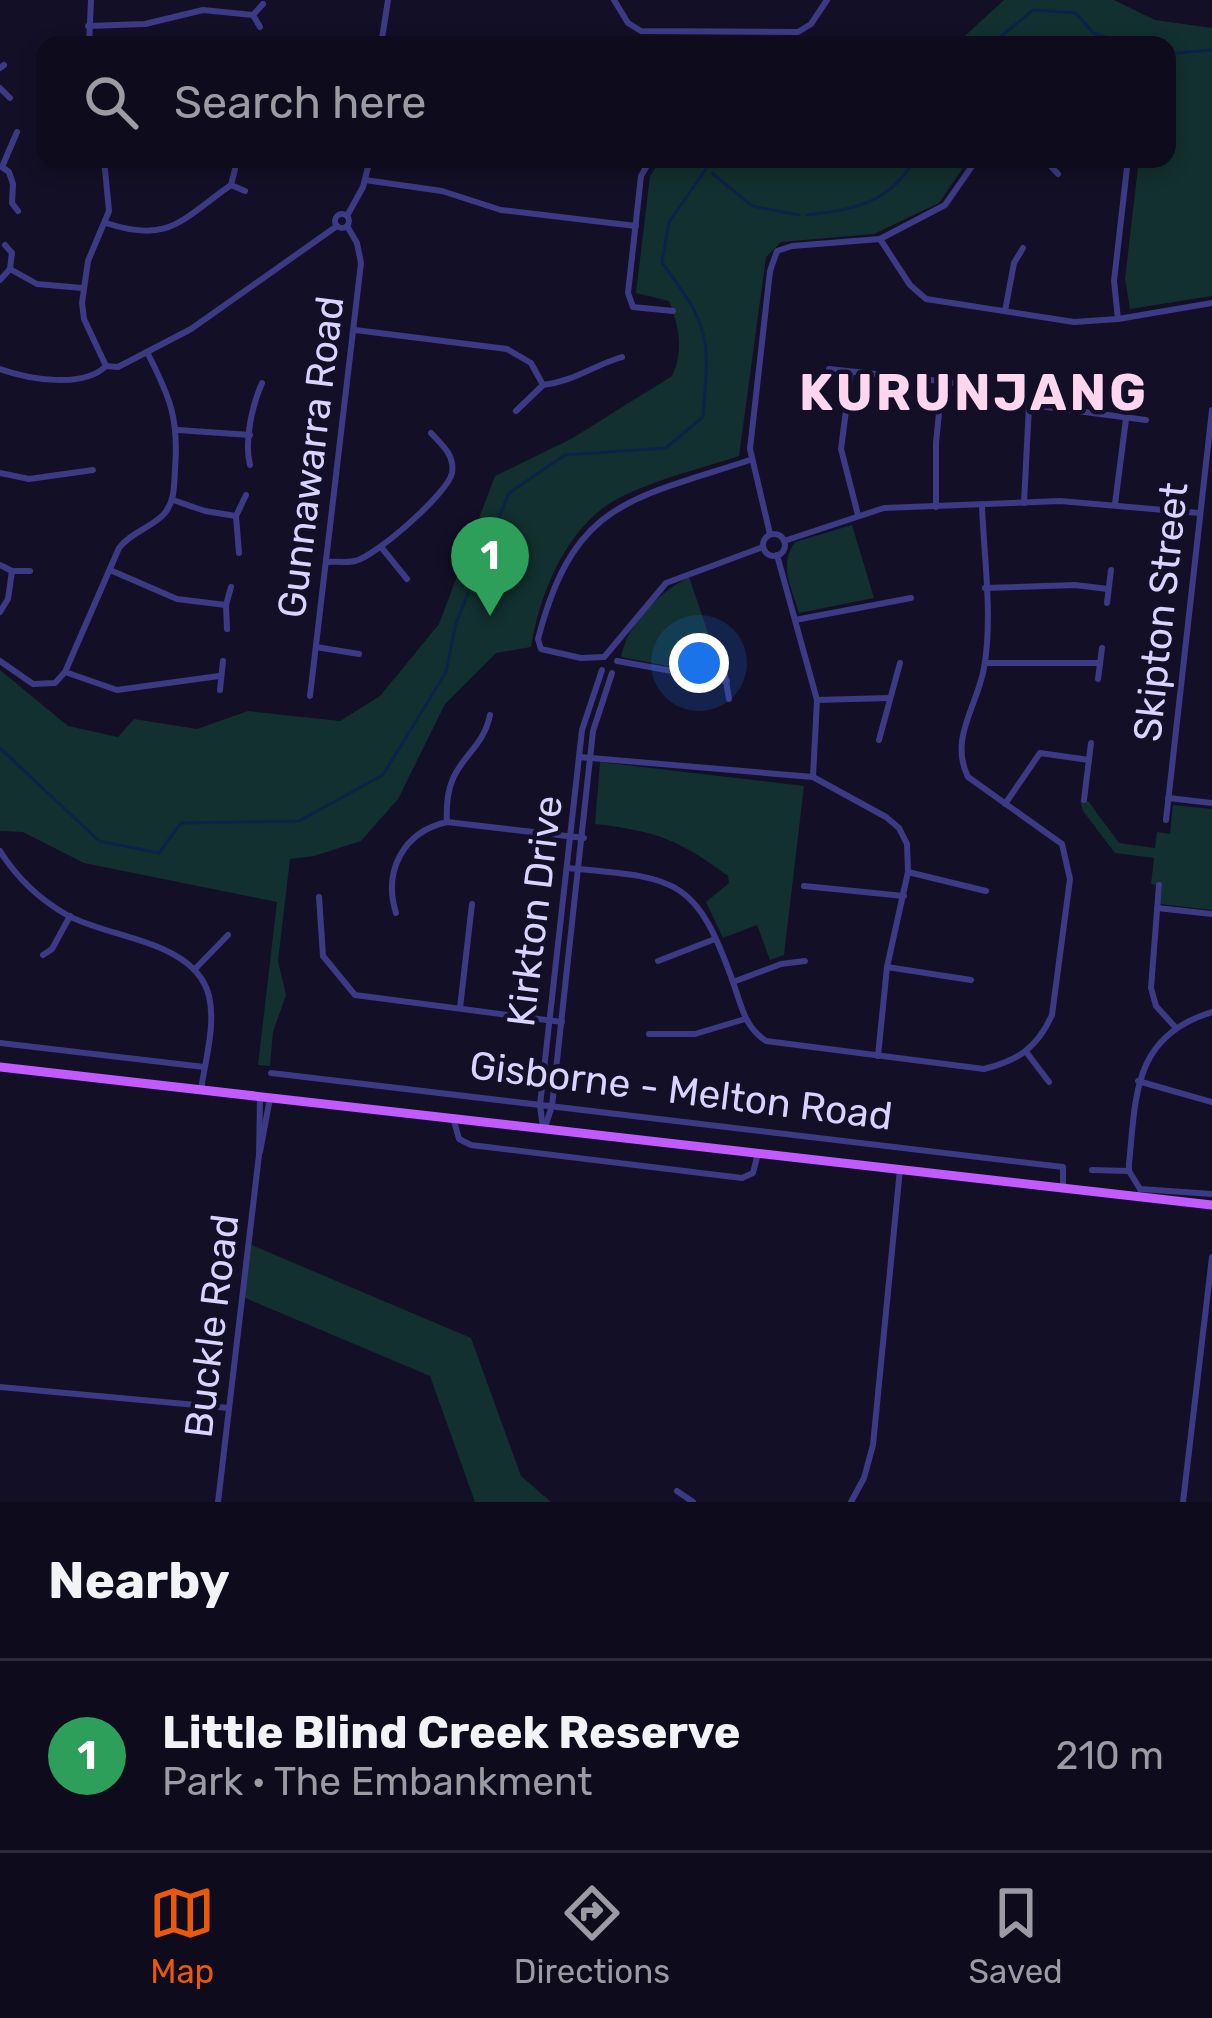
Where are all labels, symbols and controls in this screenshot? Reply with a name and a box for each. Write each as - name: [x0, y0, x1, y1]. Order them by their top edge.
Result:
- search box: [36, 36, 1176, 168]
- icon: search: [78, 69, 144, 135]
- text: Search here: [174, 76, 426, 129]
- street label: Gunnawarra Road: [268, 294, 354, 620]
- district label: KURUNJANG: [799, 362, 1149, 423]
- street label: Skipton Street: [1125, 480, 1197, 744]
- pin: 1: [451, 517, 529, 616]
- your location: [669, 633, 729, 693]
- street label: Kirkton Drive: [498, 793, 572, 1029]
- street label: Gisborne - Melton Road: [467, 1042, 895, 1140]
- street label: Buckle Road: [175, 1212, 249, 1440]
- text: Nearby: [48, 1550, 230, 1611]
- text: Little Blind Creek Reserve: [162, 1706, 740, 1759]
- text: 1: [77, 1733, 97, 1779]
- text: 210 m: [1055, 1733, 1164, 1779]
- text: Park · The Embankment: [162, 1759, 593, 1805]
- tab: Map: [149, 1880, 215, 1991]
- tab: Directions: [514, 1880, 670, 1991]
- tab: Saved: [969, 1880, 1063, 1991]

